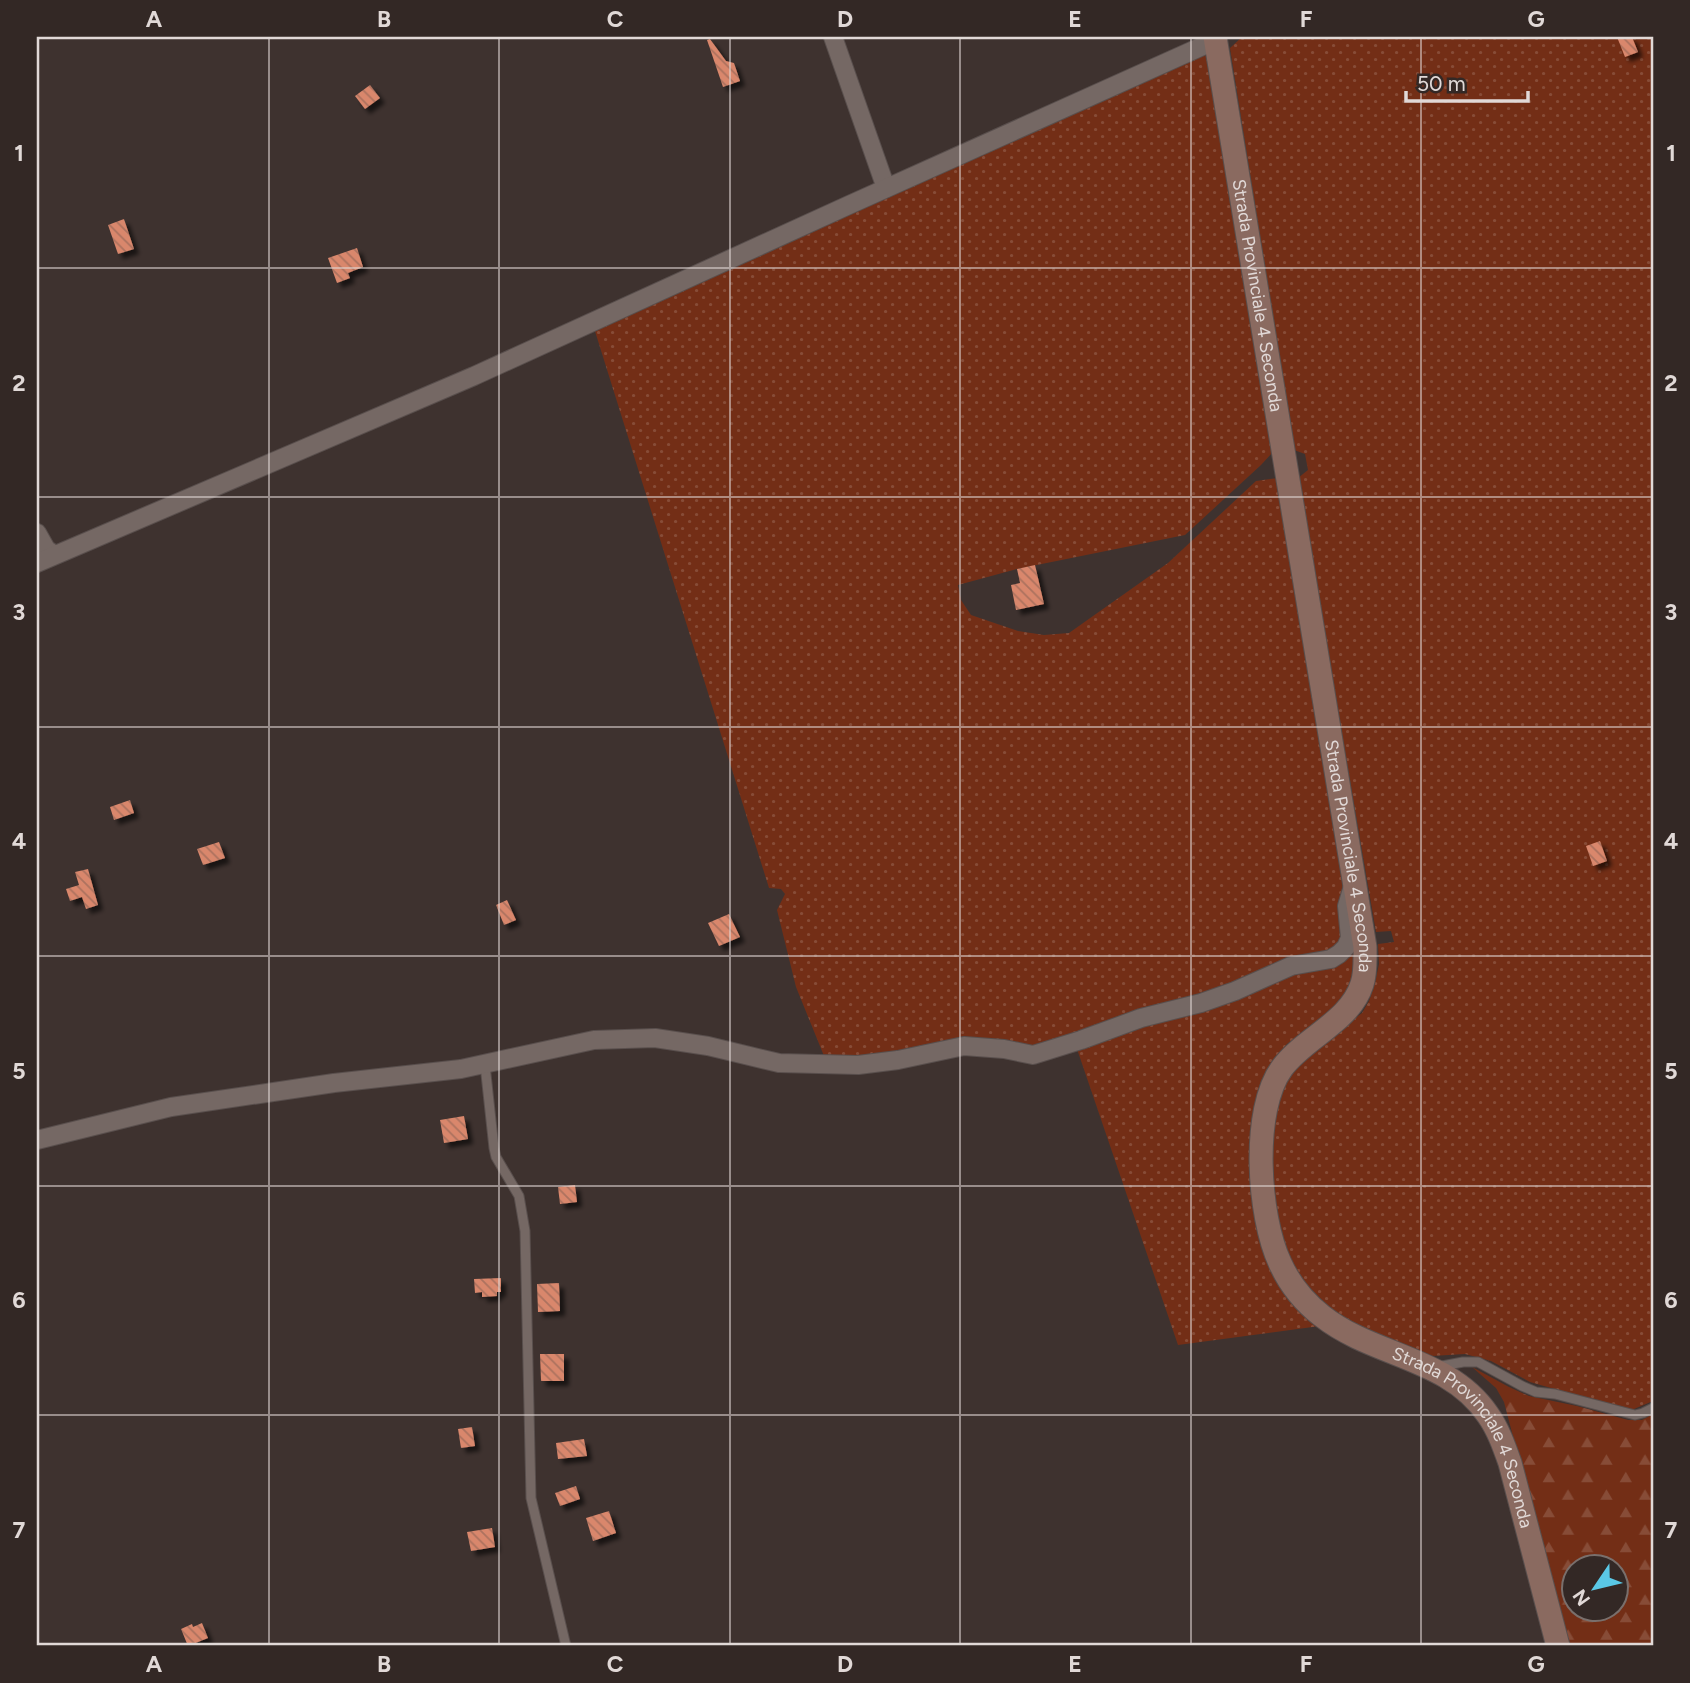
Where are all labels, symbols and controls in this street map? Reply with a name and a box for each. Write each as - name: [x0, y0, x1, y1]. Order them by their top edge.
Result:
- text: A: [146, 5, 163, 33]
- text: B: [377, 5, 391, 33]
- text: C: [607, 5, 624, 33]
- text: D: [837, 5, 853, 33]
- text: E: [1068, 5, 1082, 33]
- text: F: [1300, 5, 1313, 33]
- text: G: [1527, 5, 1545, 33]
- scale bar: [1406, 60, 1529, 104]
- text: 50 m: [1417, 71, 1466, 96]
- text: 1: [14, 139, 24, 167]
- text: 1: [1666, 139, 1676, 167]
- street label: Strada Provinciale 4 Seconda: [1228, 178, 1288, 413]
- text: 2: [12, 369, 26, 397]
- text: 2: [1664, 369, 1678, 397]
- text: 3: [13, 598, 25, 626]
- text: 3: [1665, 598, 1677, 626]
- street label: Strada Provinciale 4 Seconda: [1320, 738, 1376, 973]
- text: 4: [12, 827, 26, 855]
- text: 4: [1664, 827, 1678, 855]
- text: 5: [12, 1057, 26, 1085]
- text: 5: [1664, 1057, 1678, 1085]
- text: 6: [12, 1286, 26, 1314]
- text: 6: [1664, 1286, 1678, 1314]
- street label: Strada Provinciale 4 Seconda: [1389, 1342, 1538, 1530]
- text: 7: [13, 1516, 26, 1544]
- text: 7: [1665, 1516, 1678, 1544]
- north arrow: [1560, 1554, 1630, 1624]
- text: N: [1568, 1585, 1595, 1610]
- text: A: [146, 1650, 163, 1678]
- text: B: [377, 1650, 391, 1678]
- text: C: [607, 1650, 624, 1678]
- text: D: [837, 1650, 853, 1678]
- text: E: [1068, 1650, 1082, 1678]
- text: F: [1300, 1650, 1313, 1678]
- text: G: [1527, 1650, 1545, 1678]

